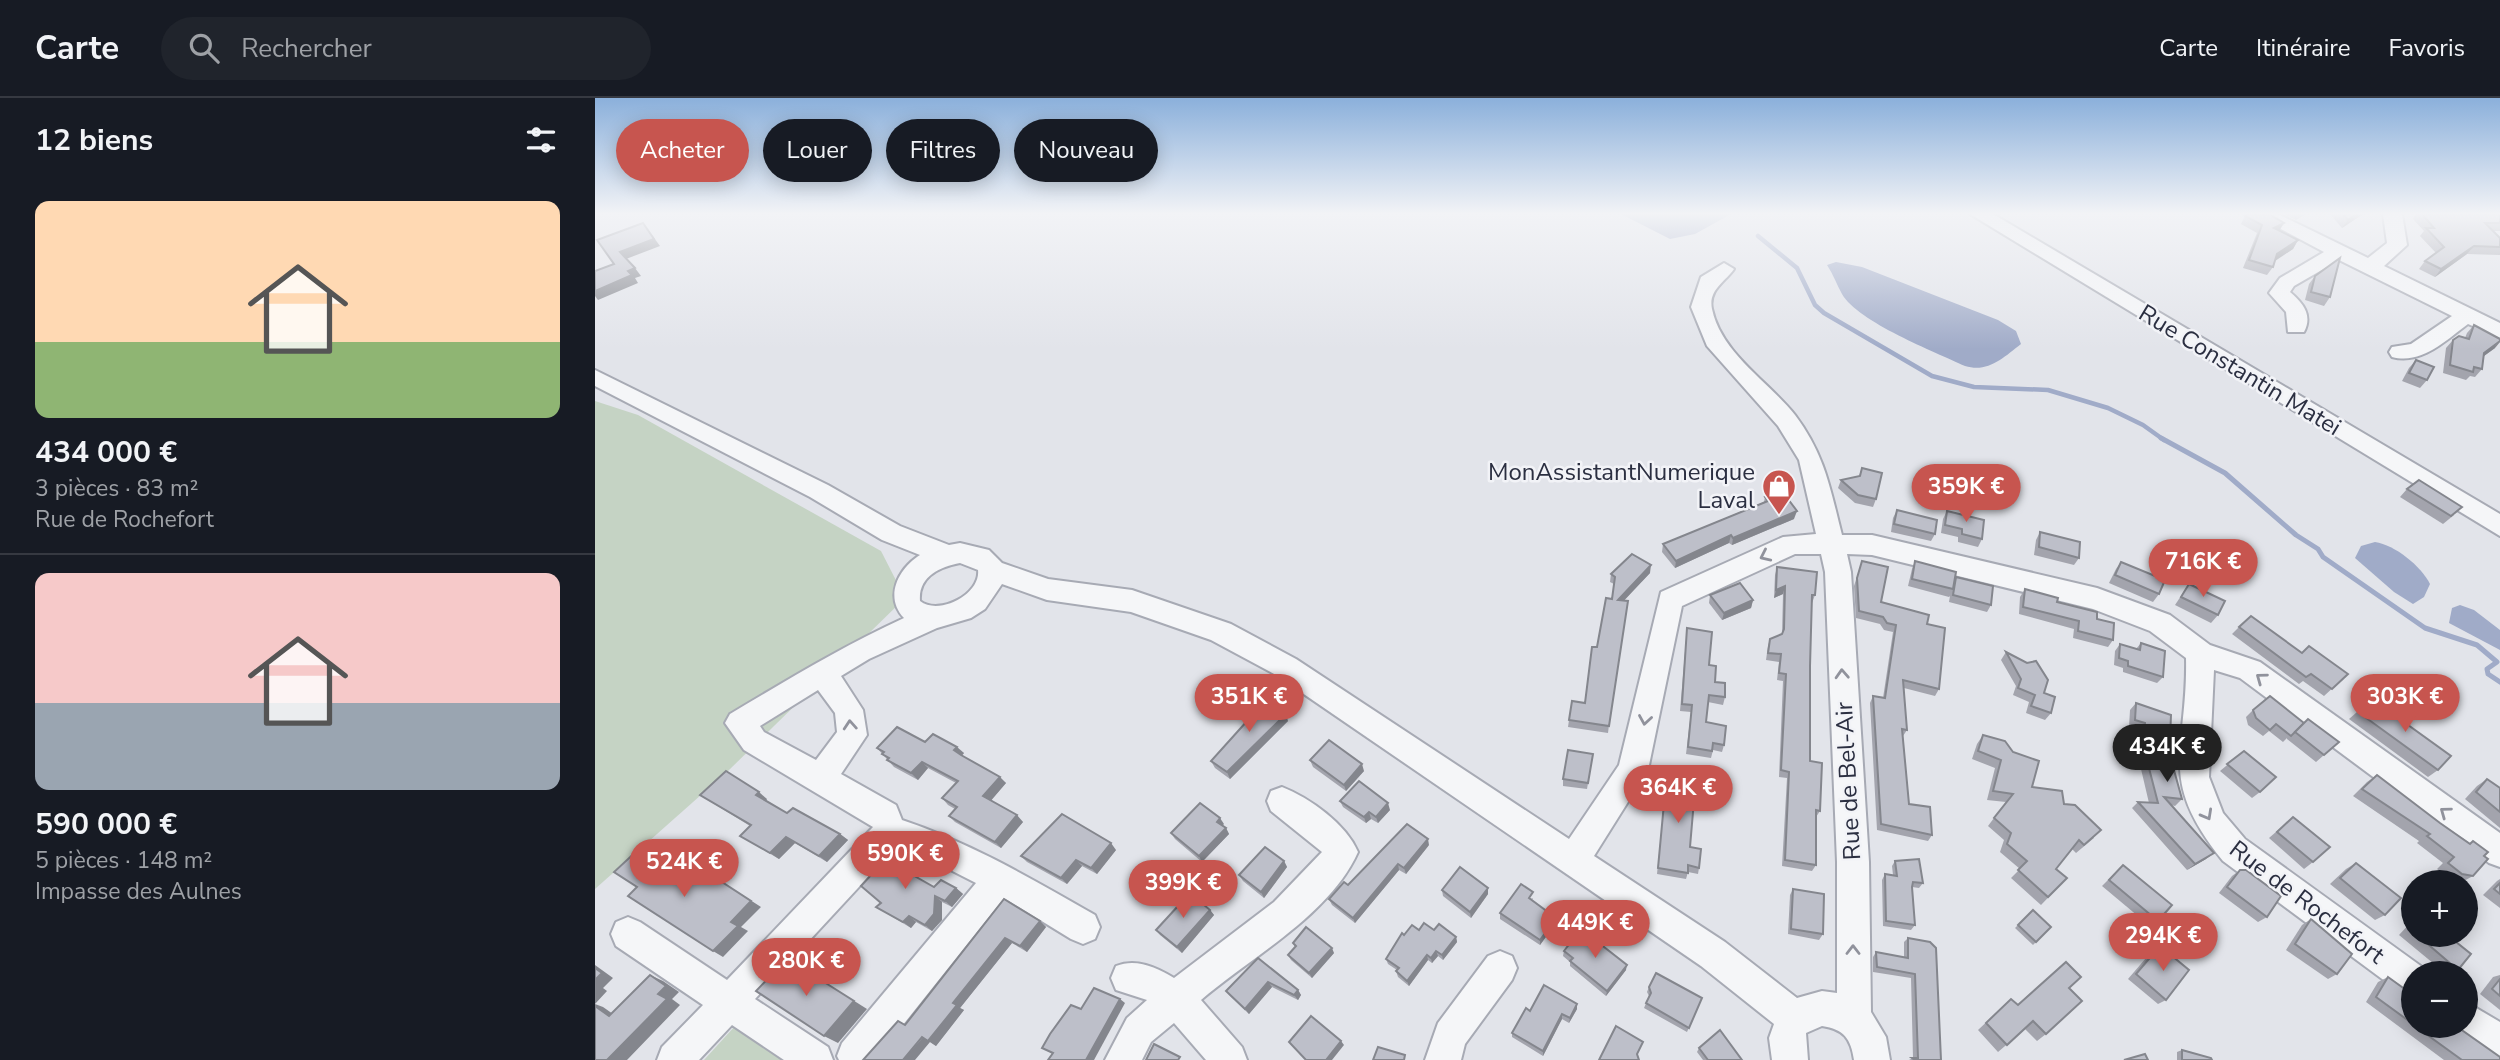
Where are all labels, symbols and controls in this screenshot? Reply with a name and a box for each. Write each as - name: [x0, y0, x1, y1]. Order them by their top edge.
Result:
- search box: [161, 17, 651, 80]
- text: Carte: [35, 26, 119, 71]
- icon: search: [185, 29, 223, 67]
- text: Rechercher: [241, 31, 372, 66]
- text: Carte: [2159, 32, 2218, 64]
- text: Itinéraire: [2256, 32, 2350, 64]
- text: Favoris: [2388, 32, 2465, 64]
- chip: Acheter: [616, 119, 749, 182]
- chip: Louer: [763, 119, 872, 182]
- chip: Filtres: [886, 119, 1000, 182]
- chip: Nouveau: [1014, 119, 1158, 182]
- text: 12 biens: [35, 120, 153, 161]
- icon: filters: [522, 121, 560, 159]
- icon: home: [235, 246, 361, 372]
- street label: Rue Constantin Matei: [2133, 297, 2347, 443]
- text: 434 000 €: [35, 432, 177, 473]
- place label: MonAssistantNumerique Laval: [1488, 456, 1755, 516]
- pin: 359K €: [1909, 464, 2023, 524]
- shop icon: MonAssistantNumerique Laval: [1760, 467, 1798, 516]
- text: 359K €: [1928, 471, 2004, 502]
- text: 3 pièces · 83 m²: [35, 473, 198, 504]
- text: Rue de Rochefort: [35, 504, 214, 535]
- pin: 716K €: [2146, 540, 2260, 599]
- text: 716K €: [2165, 546, 2241, 577]
- one-way arrow: [1760, 548, 1773, 562]
- icon: home: [235, 618, 361, 744]
- one-way arrow: [1835, 668, 1850, 679]
- pin: 351K €: [1192, 674, 1306, 734]
- one-way arrow: [2256, 674, 2269, 686]
- pin: 303K €: [2348, 674, 2462, 734]
- text: 351K €: [1211, 681, 1287, 712]
- text: 303K €: [2367, 681, 2443, 712]
- street label: Rue de Bel-Air: [1828, 701, 1868, 861]
- one-way arrow: [1638, 714, 1653, 726]
- one-way arrow: [842, 719, 857, 730]
- pin: 434K €: [2110, 724, 2224, 784]
- text: 434K €: [2129, 731, 2205, 762]
- pin: 364K €: [1621, 766, 1735, 825]
- text: 364K €: [1640, 772, 1716, 803]
- text: 590 000 €: [35, 804, 177, 845]
- one-way arrow: [2199, 808, 2212, 821]
- one-way arrow: [2440, 808, 2453, 820]
- pin: 590K €: [848, 832, 962, 891]
- street label: Rue de Rochefort: [2223, 833, 2392, 971]
- text: 590K €: [867, 838, 943, 869]
- pin: 524K €: [627, 840, 741, 899]
- text: 5 pièces · 148 m²: [35, 845, 212, 876]
- text: 524K €: [646, 846, 722, 877]
- pin: 399K €: [1126, 860, 1240, 920]
- text: 399K €: [1145, 867, 1221, 898]
- map controls: [2401, 870, 2478, 1038]
- button: +: [2401, 870, 2478, 947]
- text: Impasse des Aulnes: [35, 876, 242, 907]
- pin: 449K €: [1538, 900, 1652, 960]
- text: 449K €: [1557, 907, 1633, 938]
- pin: 294K €: [2106, 914, 2220, 973]
- text: 294K €: [2125, 920, 2201, 951]
- pin: 280K €: [749, 939, 863, 998]
- text: 280K €: [768, 945, 844, 976]
- one-way arrow: [1845, 945, 1861, 955]
- button: −: [2401, 961, 2478, 1038]

